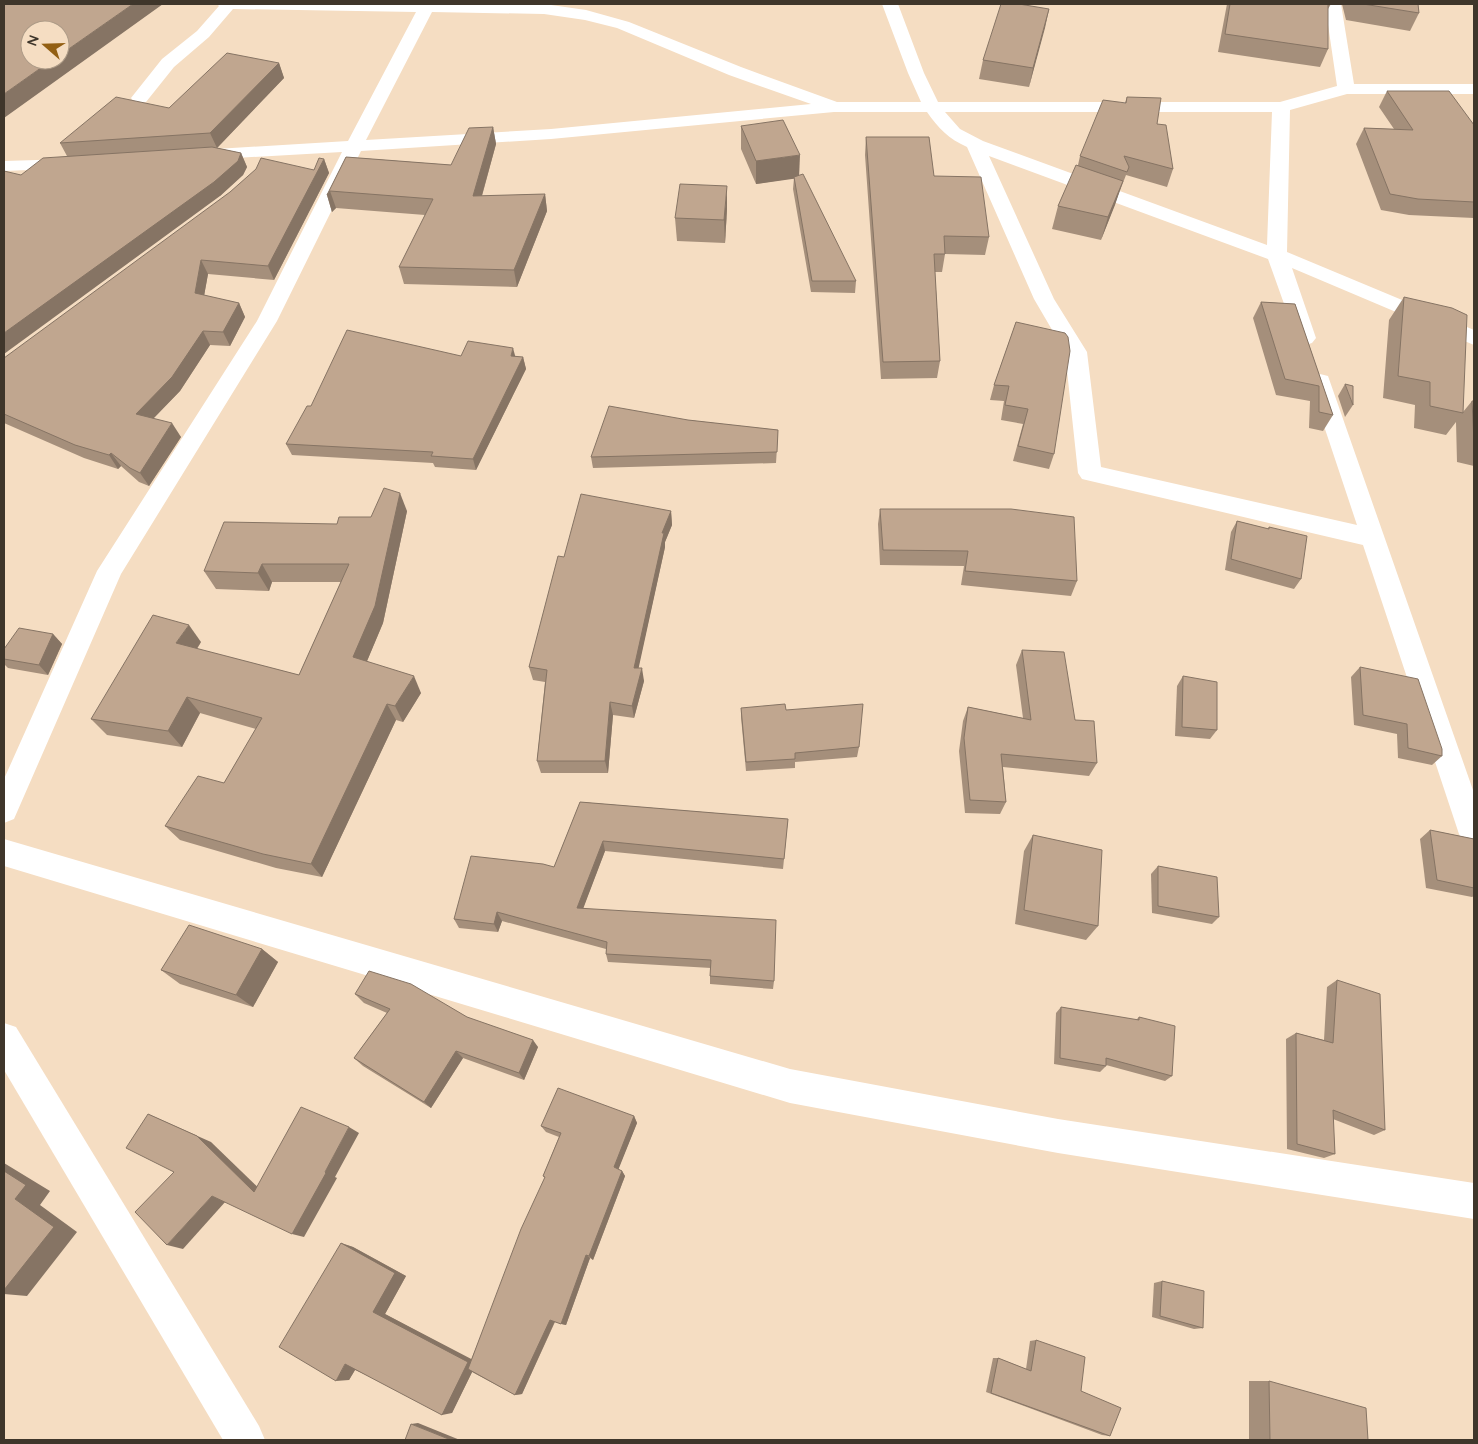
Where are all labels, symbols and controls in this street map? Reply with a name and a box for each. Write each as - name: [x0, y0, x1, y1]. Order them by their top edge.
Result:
- north arrow: [20, 20, 70, 70]
- text: N: [23, 33, 43, 48]

